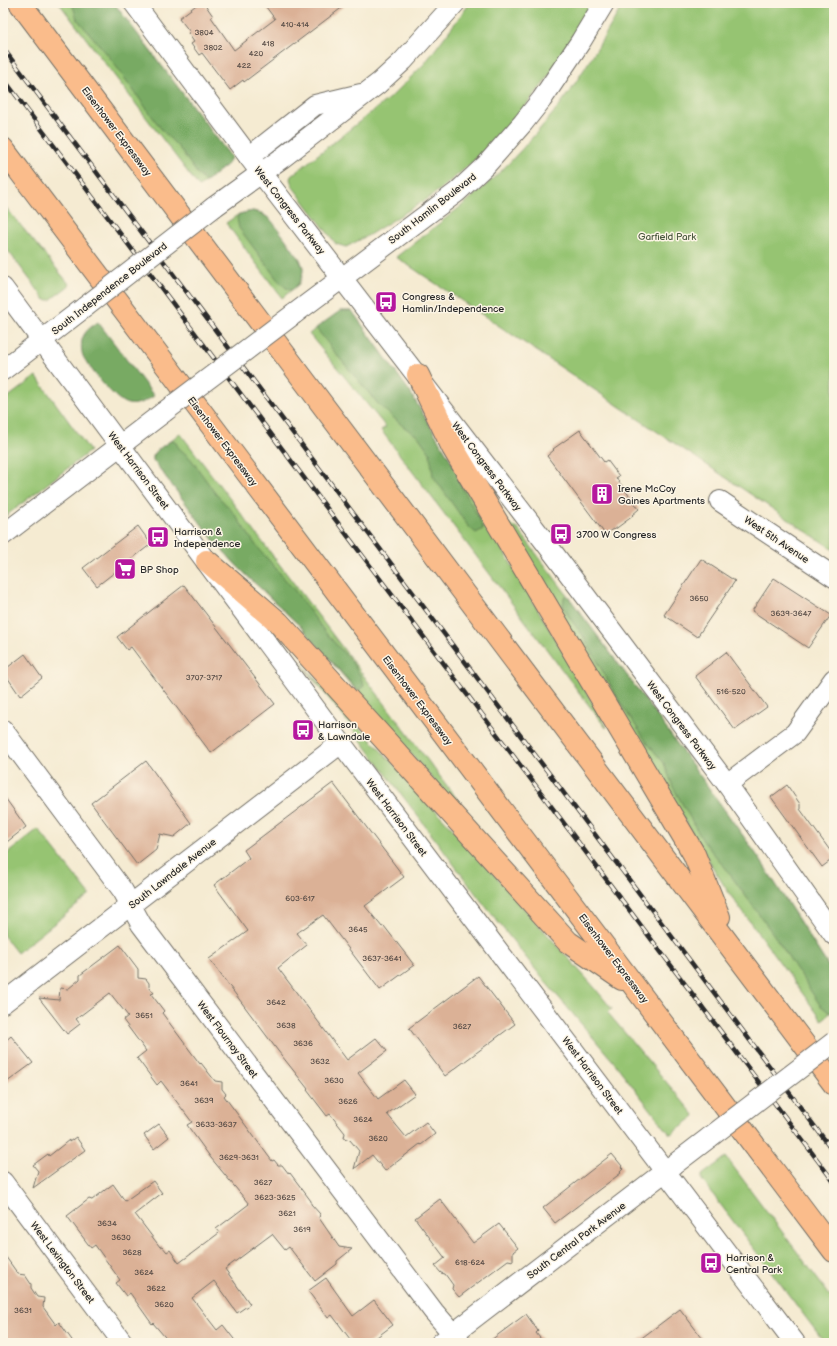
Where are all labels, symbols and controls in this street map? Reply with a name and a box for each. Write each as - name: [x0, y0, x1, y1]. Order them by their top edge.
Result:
- house number: 410-414: [281, 20, 309, 29]
- house number: 3804: [194, 28, 214, 37]
- house number: 418: [262, 39, 275, 48]
- house number: 3802: [203, 43, 223, 52]
- house number: 420: [249, 49, 263, 58]
- house number: 422: [237, 61, 251, 70]
- street label: Eisenhower Expressway: [79, 85, 154, 179]
- street label: West Congress Parkway: [251, 164, 328, 257]
- street label: South Hamlin Boulevard: [386, 171, 479, 247]
- park label: Garfield Park: [638, 231, 696, 243]
- street label: South Independence Boulevard: [50, 240, 170, 338]
- bus stop icon: Congress & Hamlin/Independence: [373, 289, 399, 315]
- place label: Congress & Hamlin/Independence: [402, 291, 504, 315]
- street label: Eisenhower Expressway: [185, 395, 260, 489]
- street label: West Congress Parkway: [449, 420, 524, 514]
- street label: West Harrison Street: [105, 429, 171, 512]
- building icon: Irene McCoy Gaines Apartments: [589, 481, 615, 507]
- place label: Irene McCoy Gaines Apartments: [618, 483, 705, 507]
- street label: West 5th Avenue: [742, 514, 811, 566]
- bus stop icon: 3700 W Congress: [548, 521, 574, 547]
- bus stop icon: Harrison & Independence: [145, 524, 171, 550]
- place label: Harrison & Independence: [174, 526, 240, 550]
- place label: 3700 W Congress: [576, 529, 656, 541]
- supermarket icon: BP Shop: [112, 556, 138, 582]
- place label: BP Shop: [140, 564, 179, 576]
- house number: 3650: [689, 594, 709, 603]
- house number: 3639-3647: [771, 609, 812, 618]
- street label: Eisenhower Expressway: [380, 654, 455, 748]
- house number: 3707-3717: [186, 673, 222, 682]
- street label: West Congress Parkway: [644, 679, 719, 773]
- house number: 516-520: [716, 687, 746, 696]
- bus stop icon: Harrison & Lawndale: [290, 717, 316, 743]
- place label: Harrison & Lawndale: [318, 719, 370, 743]
- street label: West Harrison Street: [363, 776, 429, 859]
- street label: South Lawndale Avenue: [126, 836, 219, 912]
- house number: 603-617: [285, 894, 315, 903]
- street label: Eisenhower Expressway: [576, 912, 651, 1006]
- house number: 3645: [348, 925, 368, 934]
- house number: 3637-3641: [362, 954, 402, 963]
- house number: 3642: [266, 998, 286, 1007]
- street label: West Flournoy Street: [194, 999, 260, 1080]
- house number: 3651: [135, 1011, 153, 1020]
- house number: 3638: [276, 1021, 296, 1030]
- house number: 3627: [453, 1022, 471, 1031]
- street label: West Harrison Street: [559, 1034, 625, 1117]
- house number: 3636: [293, 1039, 313, 1048]
- house number: 3632: [310, 1057, 330, 1066]
- house number: 3630: [324, 1076, 344, 1085]
- house number: 3641: [180, 1079, 198, 1088]
- house number: 3639: [194, 1096, 214, 1105]
- house number: 3626: [338, 1097, 358, 1106]
- house number: 3624: [353, 1115, 373, 1124]
- house number: 3633-3637: [195, 1120, 237, 1129]
- house number: 3620: [368, 1134, 388, 1143]
- house number: 3629-3631: [219, 1153, 259, 1162]
- house number: 3627: [254, 1178, 272, 1187]
- house number: 3623-3625: [254, 1193, 296, 1202]
- street label: South Central Park Avenue: [525, 1200, 628, 1282]
- house number: 3621: [278, 1209, 296, 1218]
- street label: West Lexington Street: [28, 1219, 97, 1306]
- house number: 3634: [97, 1219, 117, 1228]
- house number: 3619: [293, 1225, 311, 1234]
- house number: 3630: [111, 1233, 131, 1242]
- house number: 3628: [122, 1248, 142, 1257]
- bus stop icon: Harrison & Central Park: [698, 1250, 724, 1276]
- place label: Harrison & Central Park: [726, 1252, 782, 1276]
- house number: 618-624: [455, 1258, 485, 1267]
- house number: 3624: [134, 1268, 154, 1277]
- house number: 3622: [146, 1284, 166, 1293]
- house number: 3620: [154, 1300, 174, 1309]
- house number: 3631: [14, 1306, 32, 1315]

